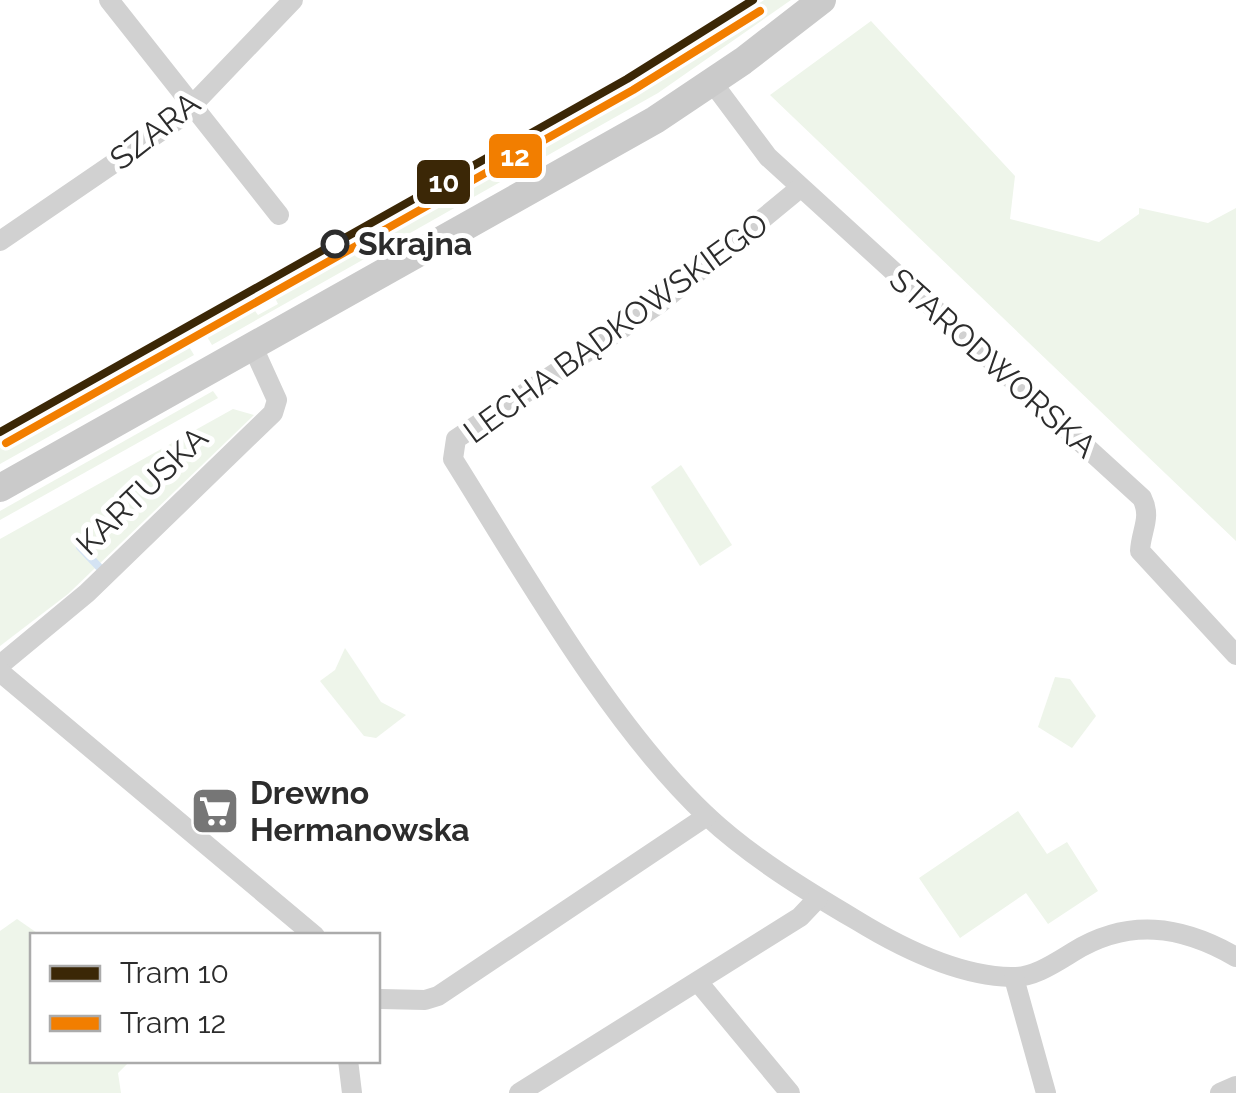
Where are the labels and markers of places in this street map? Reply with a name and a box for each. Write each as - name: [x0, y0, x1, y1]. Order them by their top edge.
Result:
- place label: Skrajna: [358, 225, 472, 262]
- marker: Skrajna: [322, 231, 348, 257]
- place label: Drewno Hermanowska: [250, 774, 470, 848]
- supermarket icon: Drewno Hermanowska: [189, 785, 241, 837]

